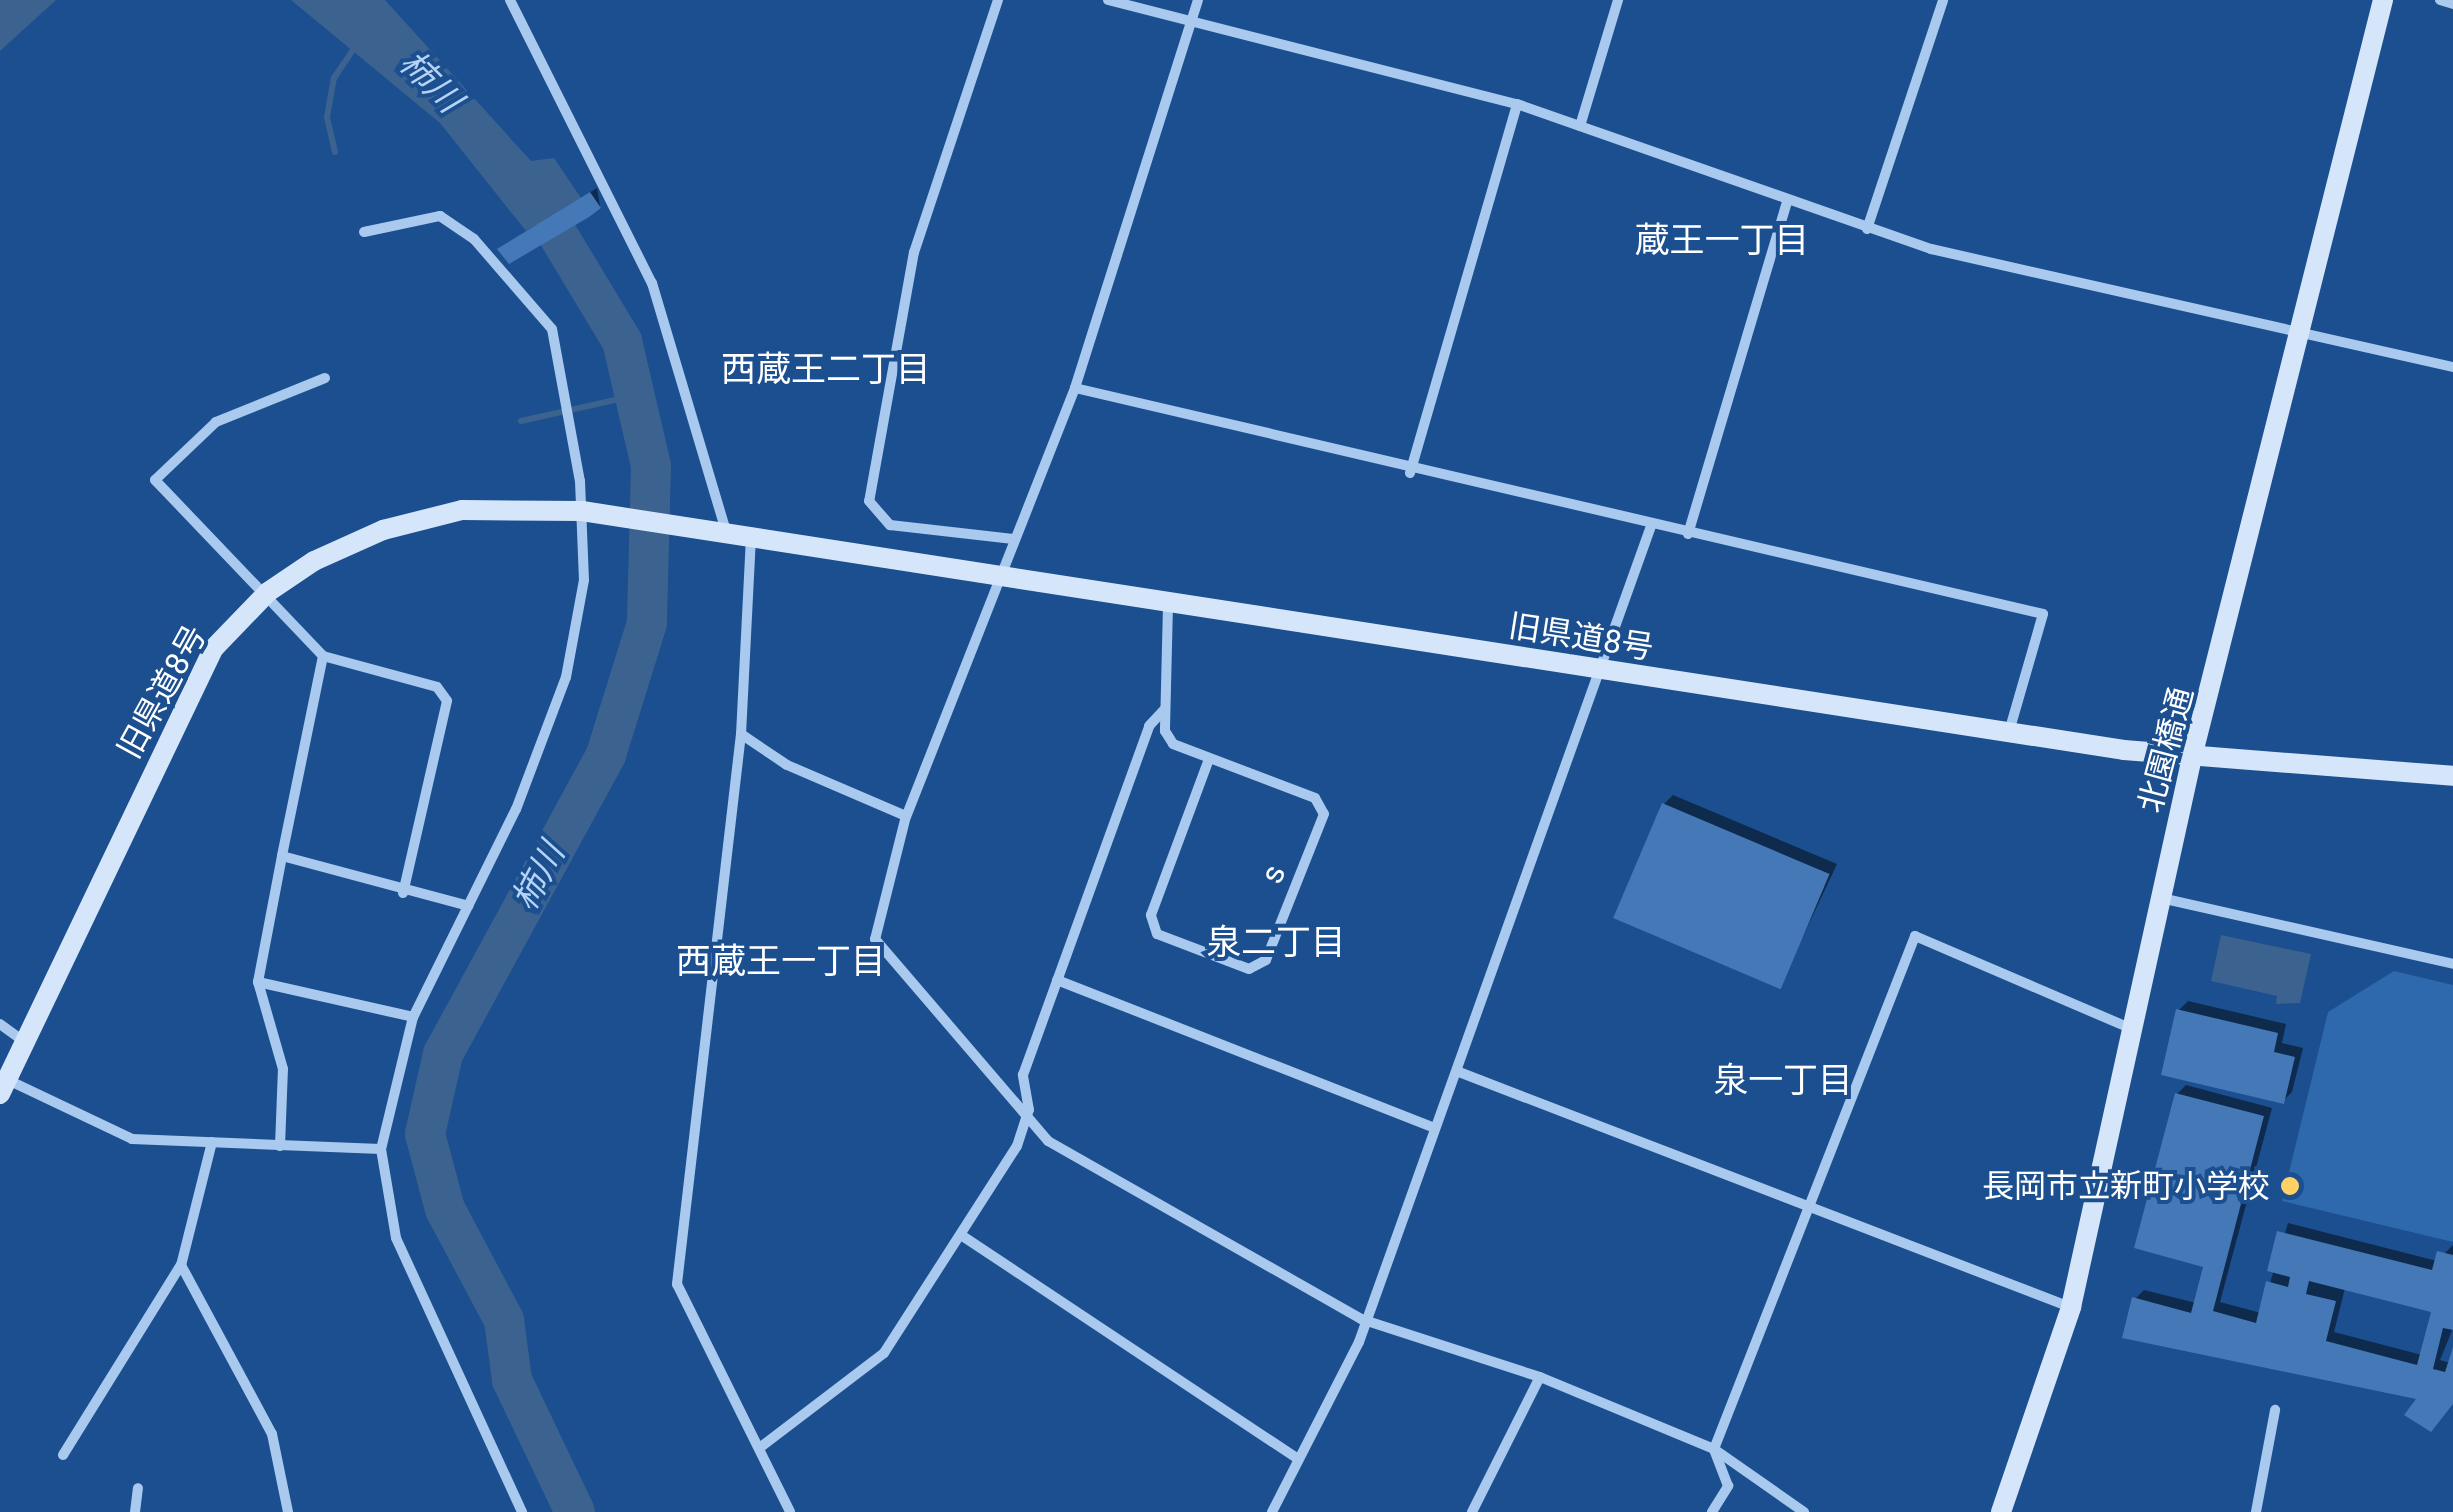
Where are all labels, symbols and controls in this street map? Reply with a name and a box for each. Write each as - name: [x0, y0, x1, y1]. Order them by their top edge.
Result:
- water label: 柿川: [390, 42, 470, 122]
- district label: 蔵王一丁目: [1635, 220, 1809, 262]
- district label: 西蔵王二丁目: [721, 349, 931, 391]
- street label: 旧県道8号: [1506, 607, 1656, 667]
- street label: 旧県道8号: [110, 619, 214, 765]
- street label: 北園橋通: [2131, 683, 2201, 817]
- water label: 柿川: [504, 836, 574, 918]
- street label: s: [1252, 859, 1294, 889]
- district label: 泉二丁目: [1206, 922, 1346, 964]
- district label: 西蔵王一丁目: [676, 941, 886, 983]
- district label: 泉一丁目: [1713, 1060, 1853, 1102]
- place label: 長岡市立新町小学校: [1982, 1167, 2270, 1205]
- marker: 長岡市立新町小学校: [2279, 1175, 2301, 1197]

